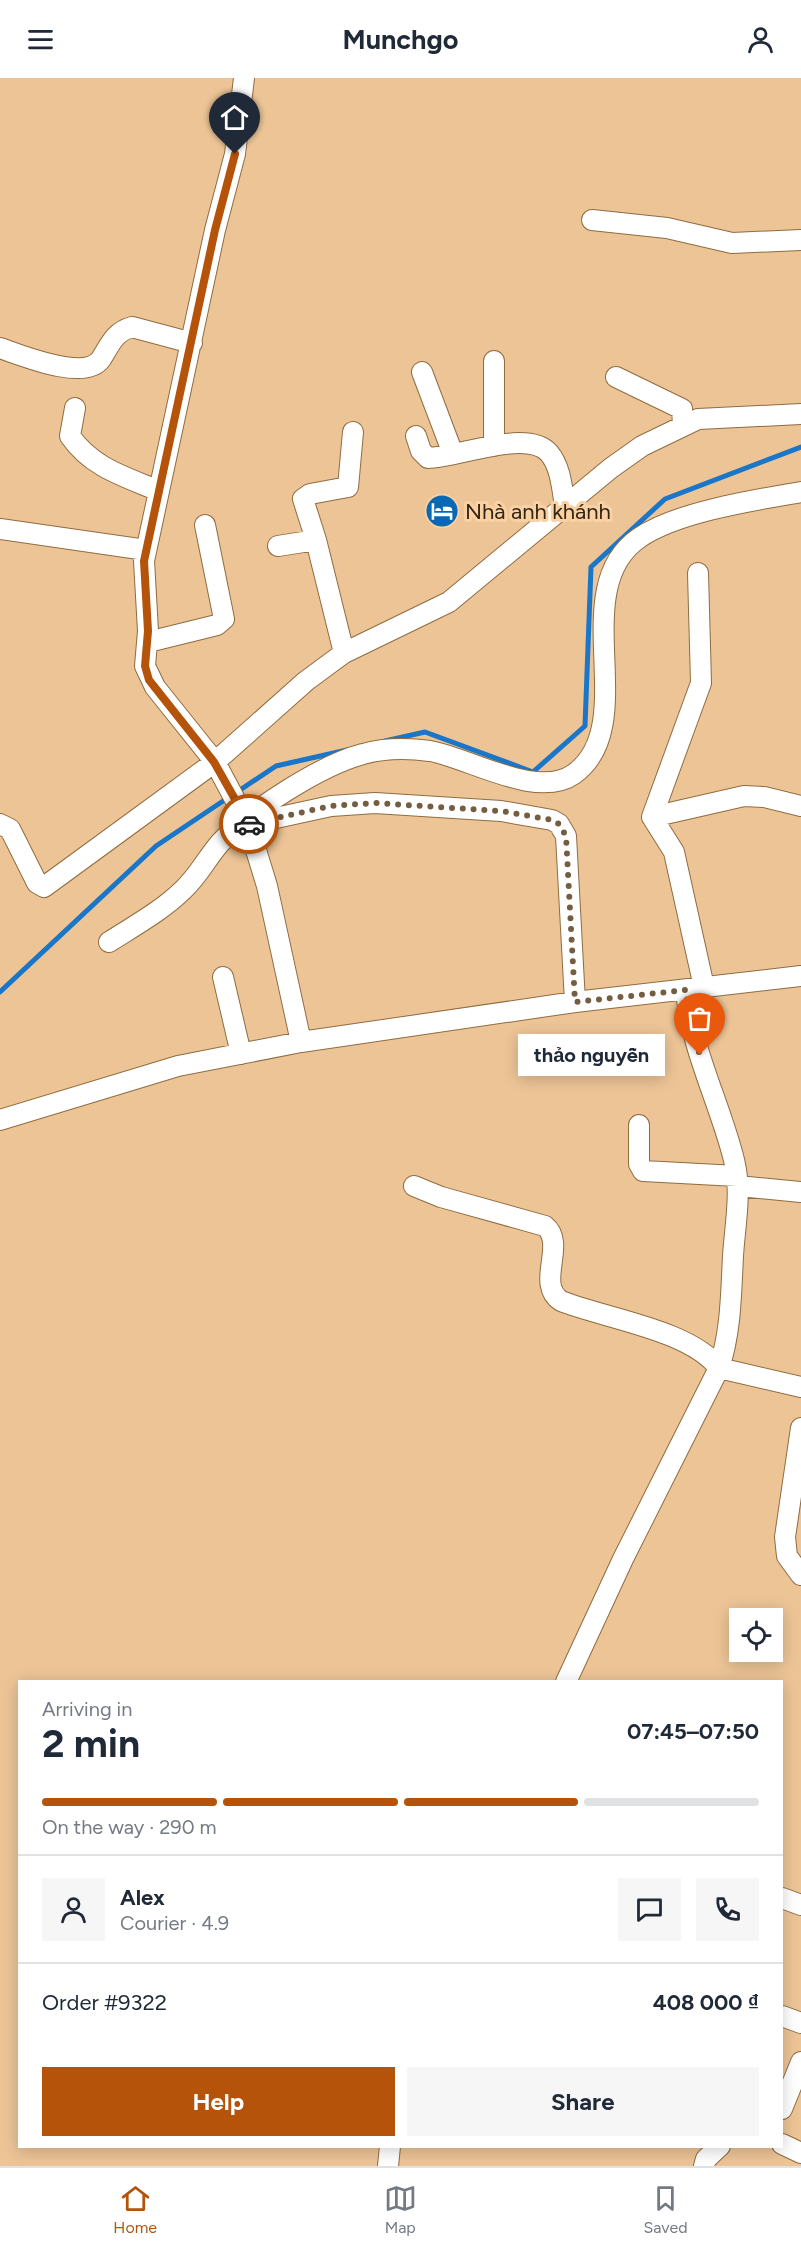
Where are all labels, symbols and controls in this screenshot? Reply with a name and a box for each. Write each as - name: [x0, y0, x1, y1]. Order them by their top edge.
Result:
- icon: menu: [24, 23, 57, 56]
- text: Munchgo: [343, 23, 458, 56]
- icon: person: [744, 23, 777, 56]
- pin: [209, 92, 260, 154]
- icon: home: [218, 101, 251, 134]
- hotel icon: Nhà anh khánh: [424, 493, 460, 529]
- place label: Nhà anh khánh: [465, 498, 611, 525]
- courier: [219, 794, 279, 854]
- icon: car: [233, 808, 266, 841]
- pin: [674, 993, 725, 1055]
- icon: bag: [683, 1002, 716, 1035]
- callout: thảo nguyễn: [517, 1034, 664, 1076]
- text: thảo nguyễn: [534, 1043, 649, 1067]
- map controls: [729, 1608, 783, 1662]
- button: locate: [729, 1608, 783, 1662]
- text: Arriving in: [42, 1697, 132, 1721]
- text: 07:45–07:50: [627, 1718, 759, 1745]
- text: 2 min: [42, 1720, 140, 1767]
- text: On the way · 290 m: [42, 1815, 216, 1839]
- button: person: [42, 1878, 105, 1941]
- button: chat: [618, 1878, 681, 1941]
- button: phone: [696, 1878, 759, 1941]
- text: Alex: [120, 1884, 165, 1911]
- text: Courier · 4.9: [120, 1911, 229, 1935]
- text: Order #9322: [42, 1989, 167, 2016]
- text: 408 000 ₫: [653, 1989, 759, 2016]
- button: Help: [42, 2067, 395, 2136]
- button: Share: [407, 2067, 759, 2136]
- tab: Home: [113, 2182, 157, 2237]
- tab: Map: [384, 2182, 417, 2237]
- tab: Saved: [643, 2182, 688, 2237]

